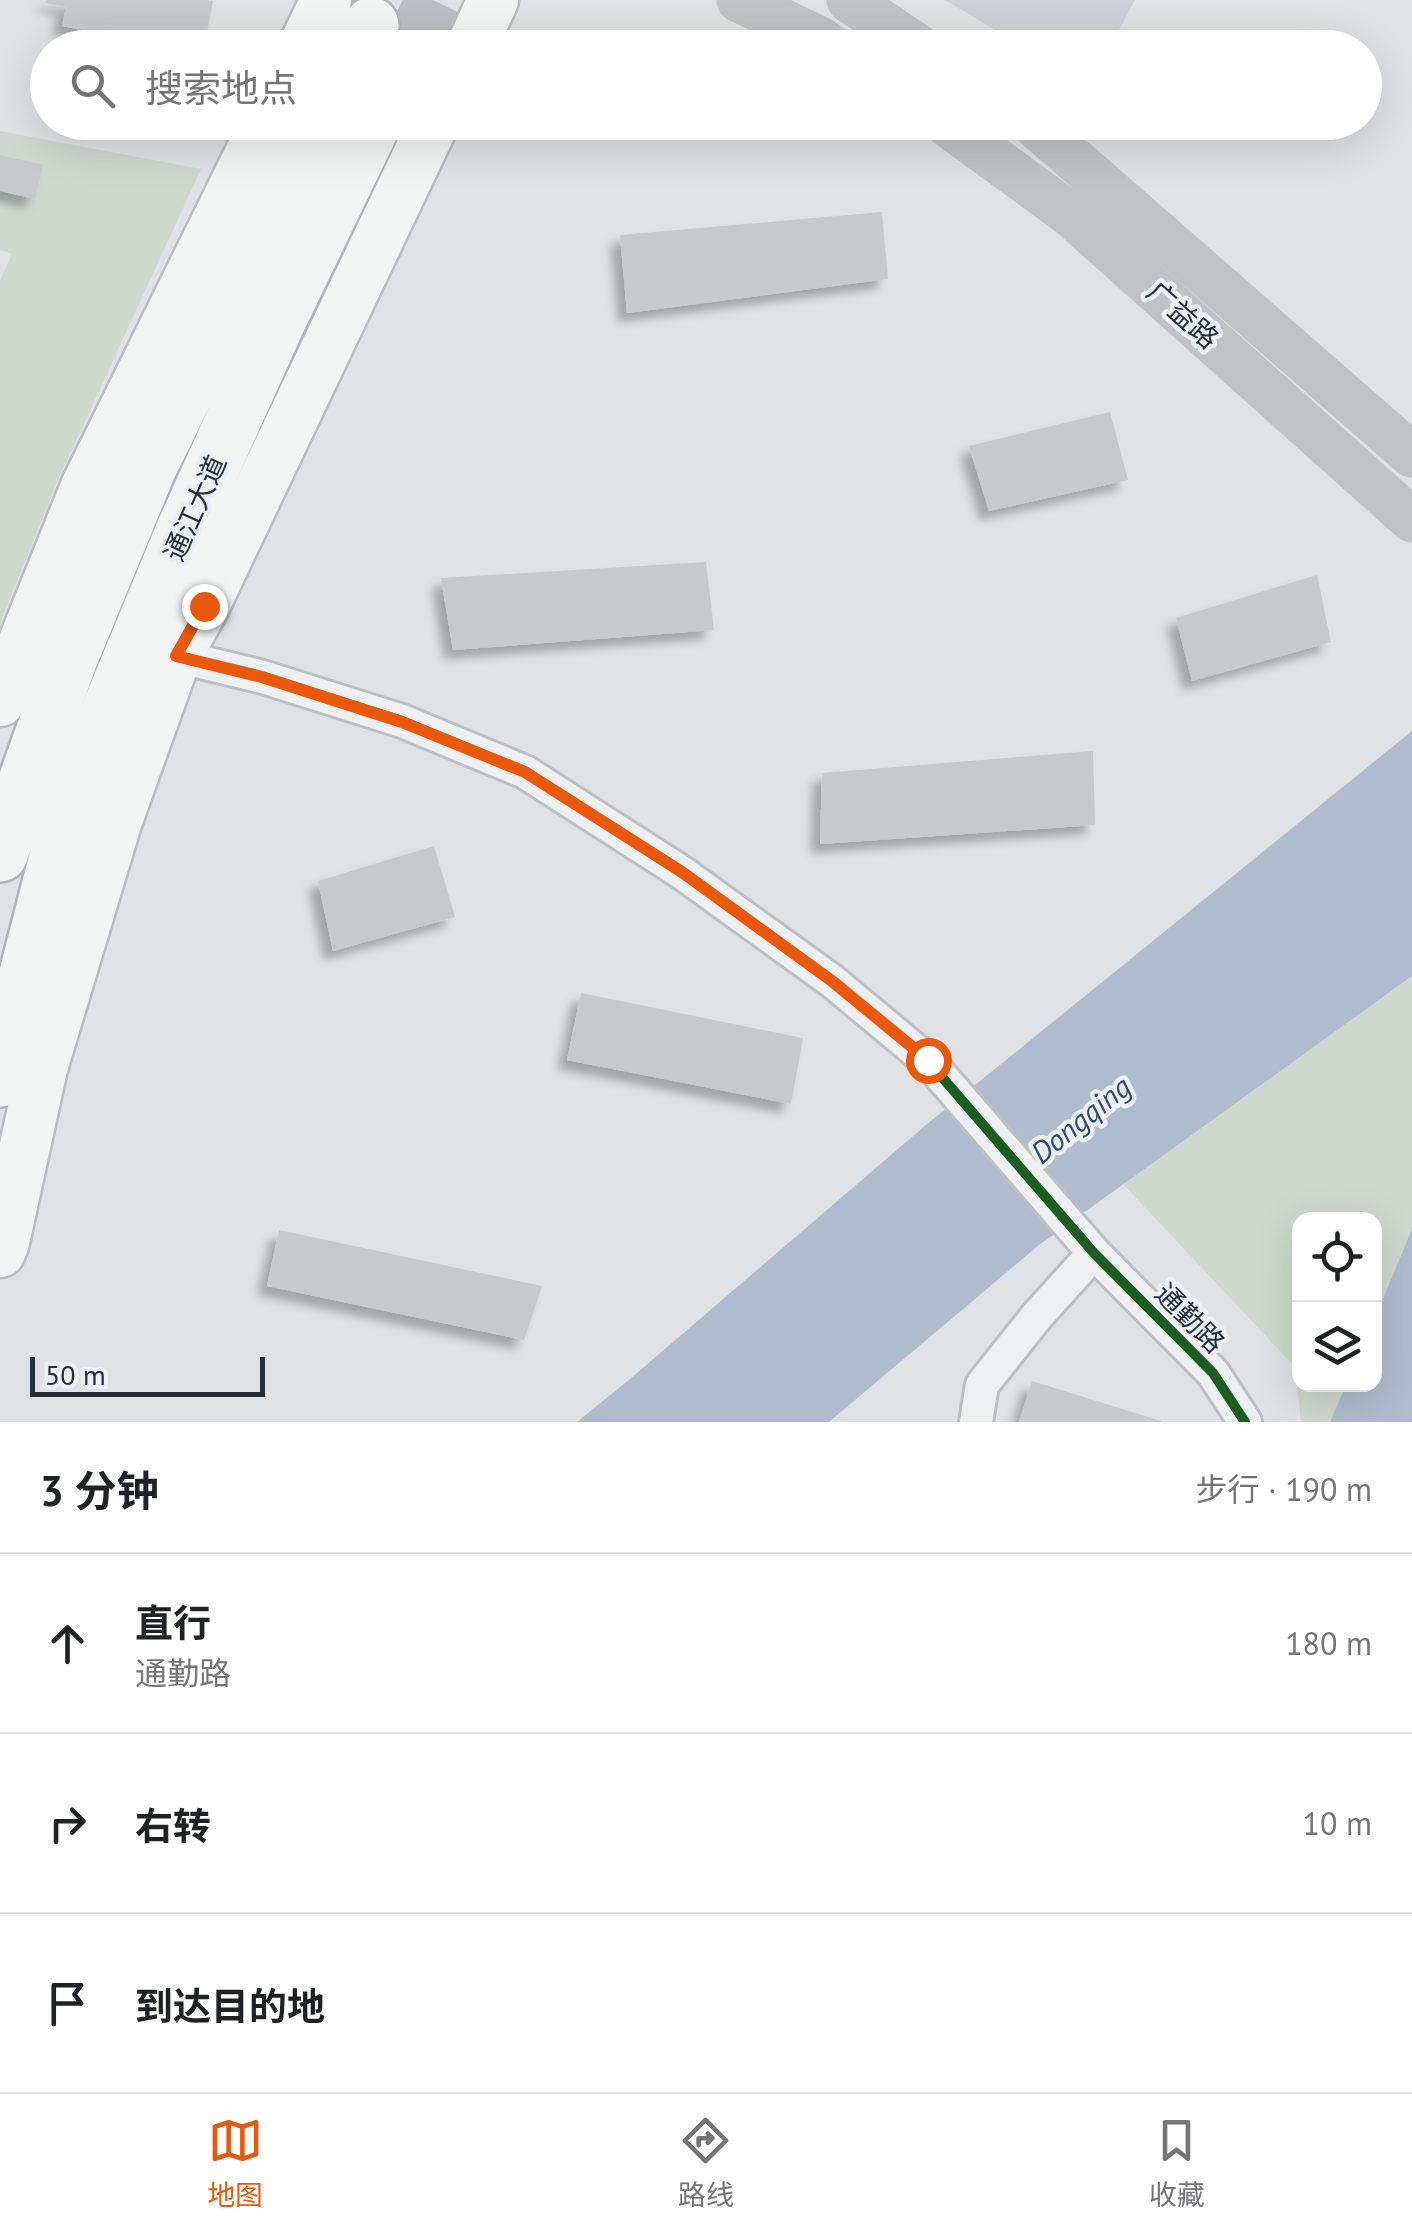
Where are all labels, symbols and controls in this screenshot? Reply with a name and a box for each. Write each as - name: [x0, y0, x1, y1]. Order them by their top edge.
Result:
- search box: [30, 30, 1382, 140]
- icon: search: [65, 58, 120, 113]
- text: 搜索地点: [145, 63, 297, 112]
- street label: 广益路: [1140, 273, 1227, 356]
- street label: 通江大道: [155, 449, 234, 566]
- route end: [182, 584, 228, 630]
- route start: [906, 1038, 952, 1084]
- water label: Dongqing: [1022, 1067, 1138, 1171]
- map controls: [1292, 1212, 1382, 1392]
- button: locate: [1292, 1212, 1382, 1302]
- street label: 通勤路: [1148, 1275, 1233, 1360]
- button: layers: [1292, 1302, 1382, 1392]
- scale bar: [30, 1352, 265, 1396]
- text: 50 m: [45, 1356, 106, 1393]
- text: 3 分钟: [40, 1463, 158, 1518]
- text: 步行 · 190 m: [1196, 1468, 1372, 1510]
- text: 直行: [135, 1598, 211, 1647]
- icon: ahead: [40, 1616, 95, 1671]
- text: 180 m: [1285, 1622, 1372, 1664]
- text: 通勤路: [135, 1652, 231, 1694]
- icon: right: [40, 1796, 95, 1851]
- text: 右转: [135, 1801, 211, 1850]
- text: 10 m: [1303, 1802, 1372, 1844]
- icon: arrive: [40, 1976, 95, 2031]
- text: 到达目的地: [135, 1981, 325, 2030]
- tab: 地图: [207, 2113, 263, 2213]
- tab: 路线: [678, 2113, 734, 2213]
- tab: 收藏: [1149, 2113, 1205, 2213]

